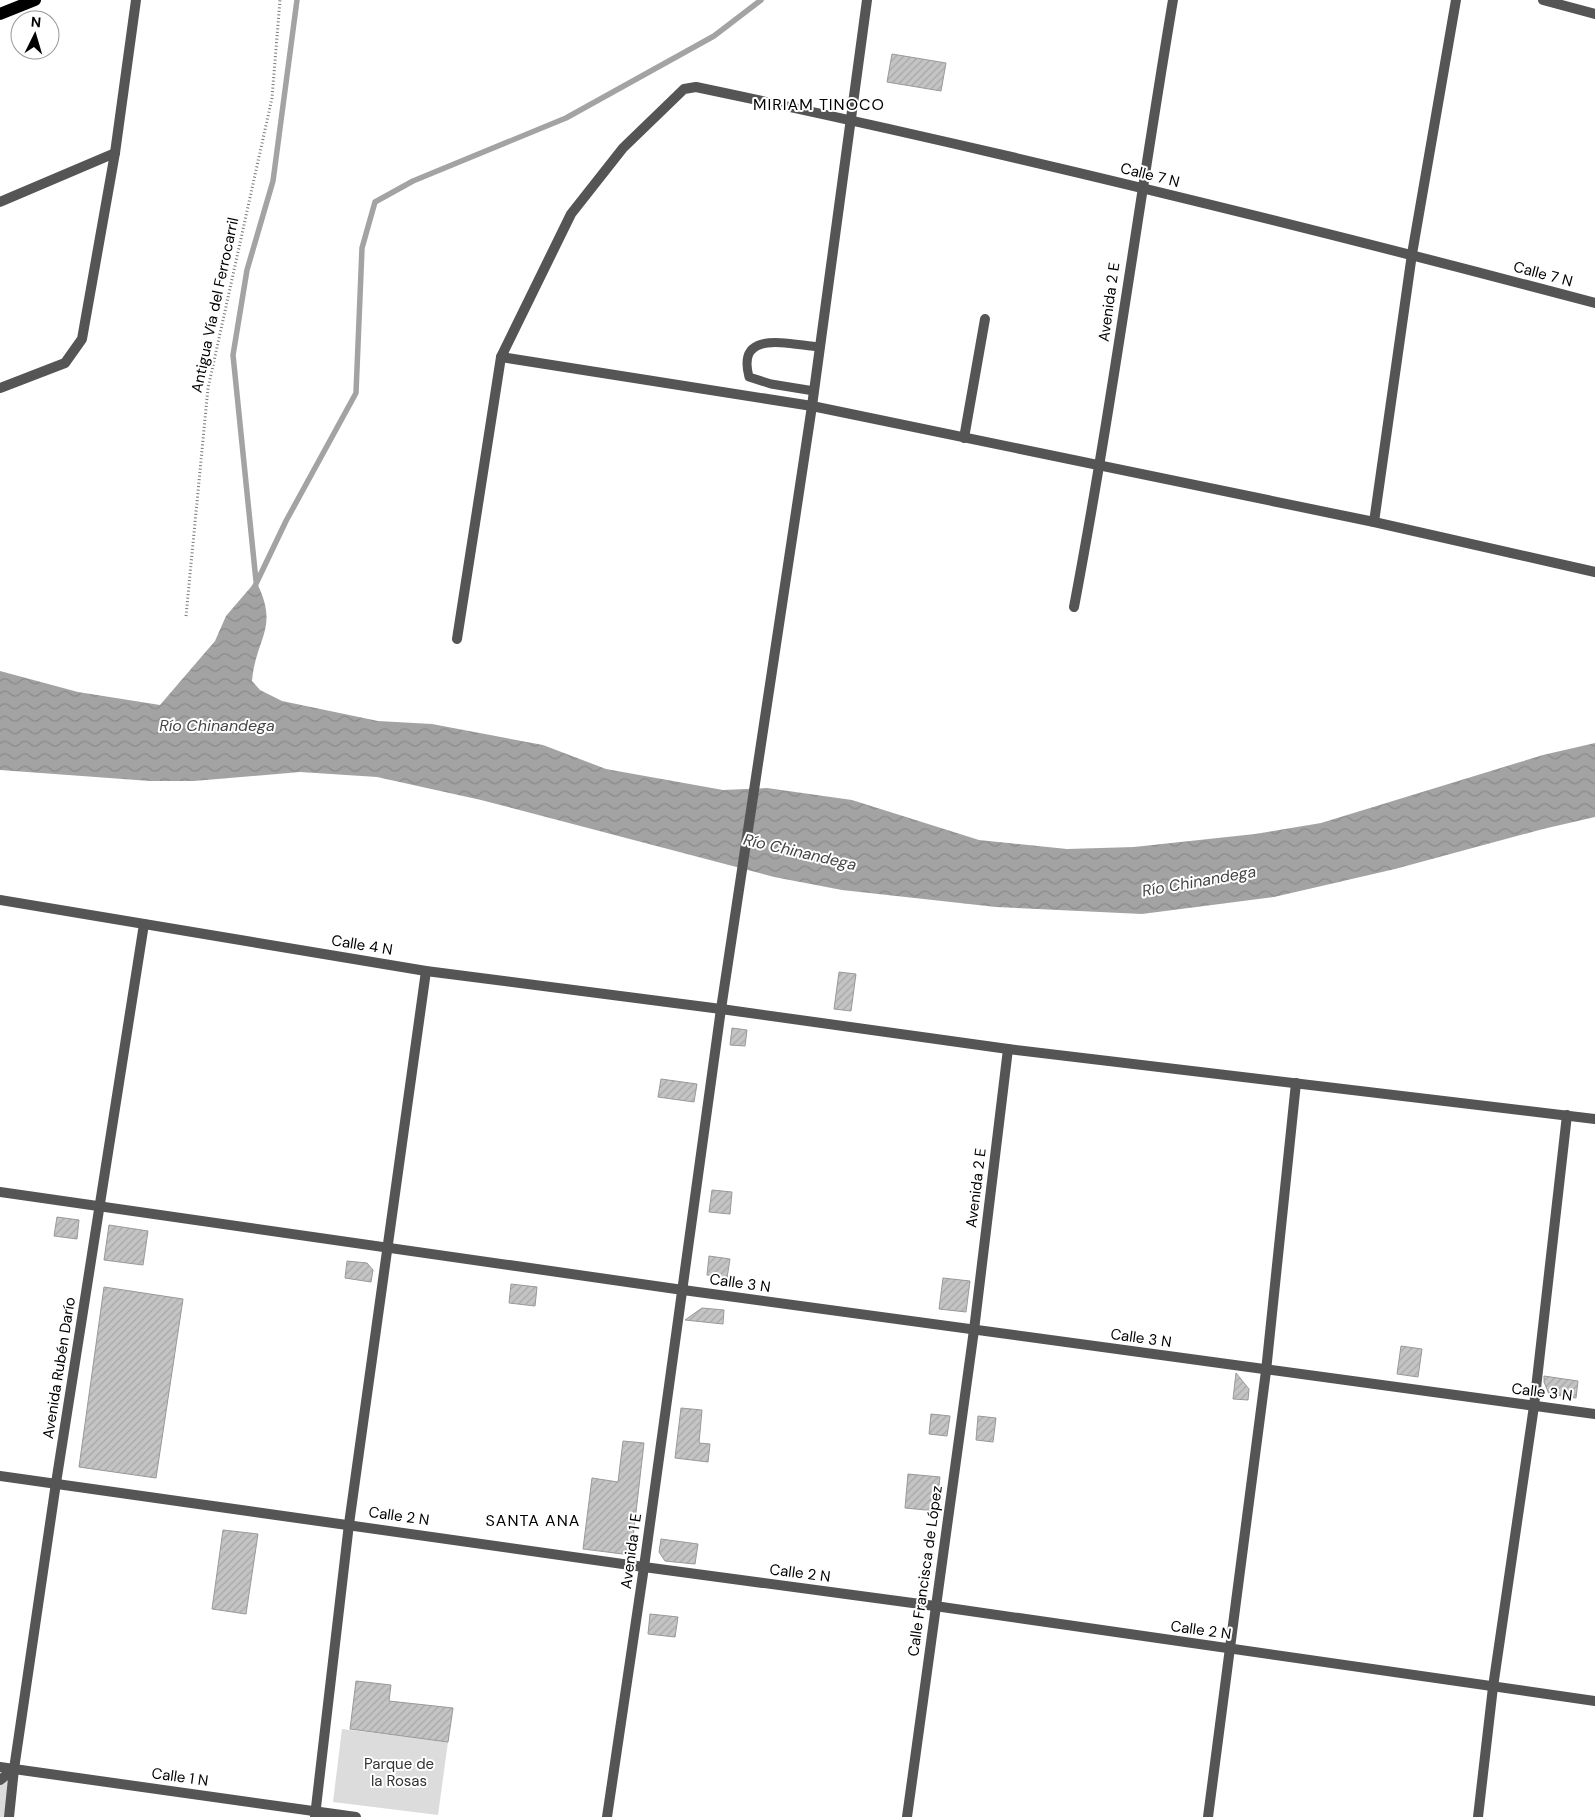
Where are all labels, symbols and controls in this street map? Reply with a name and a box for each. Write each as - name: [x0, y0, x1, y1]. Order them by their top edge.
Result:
- north arrow: [10, 10, 60, 60]
- text: N: [30, 13, 42, 31]
- district label: MIRIAM TINOCO: [753, 94, 885, 115]
- street label: Calle 7 N: [1118, 158, 1182, 192]
- street label: Antigua Vía del Ferrocarril: [187, 216, 243, 394]
- street label: Calle 7 N: [1511, 257, 1575, 291]
- street label: Avenida 2 E: [1094, 261, 1124, 343]
- water label: Río Chinandega: [159, 715, 275, 736]
- water label: Río Chinandega: [741, 829, 859, 875]
- water label: Río Chinandega: [1140, 861, 1258, 901]
- street label: Calle 4 N: [330, 930, 394, 960]
- street label: Avenida 2 E: [961, 1147, 991, 1229]
- street label: Calle 3 N: [708, 1269, 772, 1297]
- street label: Avenida Rubén Darío: [38, 1296, 80, 1440]
- street label: Calle 3 N: [1109, 1324, 1173, 1352]
- street label: Calle 3 N: [1510, 1378, 1574, 1406]
- street label: Calle Francisca de López: [903, 1484, 947, 1658]
- street label: Calle 2 N: [367, 1502, 431, 1530]
- district label: SANTA ANA: [486, 1510, 580, 1531]
- street label: Avenida 1 E: [616, 1512, 646, 1590]
- street label: Calle 2 N: [768, 1559, 832, 1587]
- street label: Calle 2 N: [1169, 1616, 1233, 1644]
- park label: Parque de la Rosas: [364, 1754, 434, 1791]
- street label: Calle 1 N: [150, 1763, 210, 1791]

